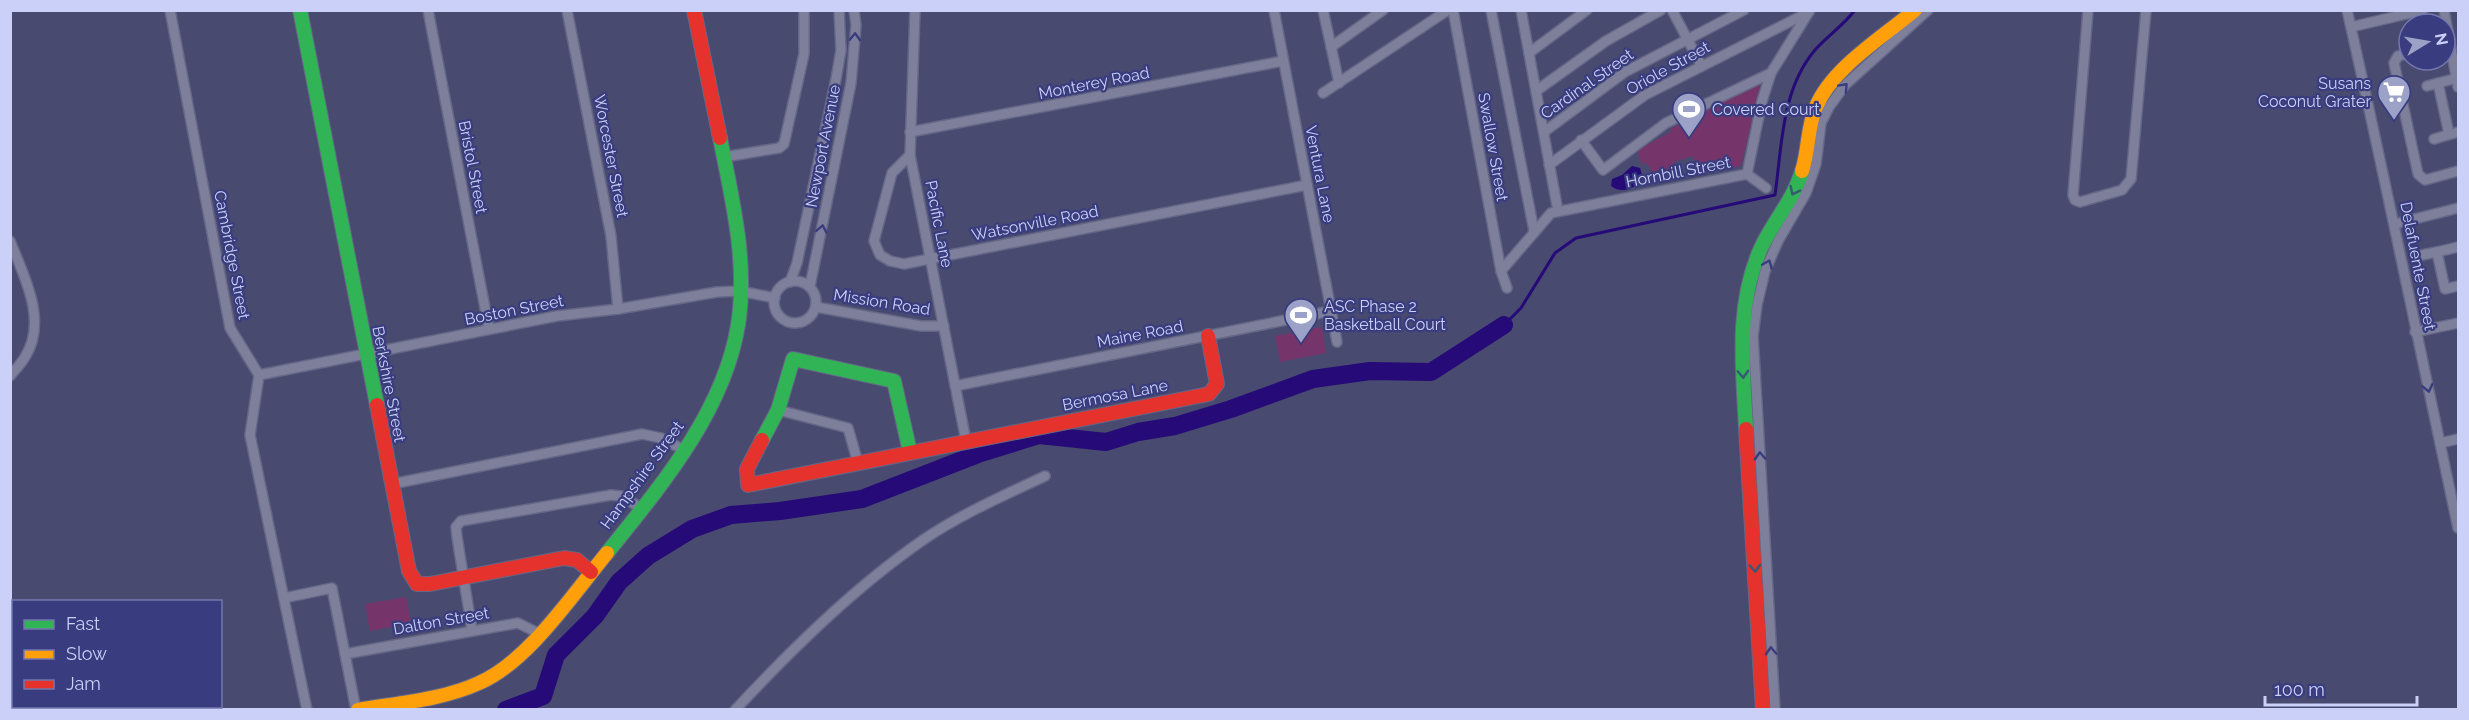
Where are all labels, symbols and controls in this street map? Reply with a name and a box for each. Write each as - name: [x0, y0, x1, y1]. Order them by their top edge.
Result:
- north arrow: [2397, 12, 2457, 72]
- text: N: [2431, 31, 2452, 47]
- one-way arrow: [849, 33, 862, 42]
- street label: Oriole Street: [1623, 37, 1714, 99]
- street label: Cardinal Street: [1537, 45, 1638, 123]
- street label: Monterey Road: [1037, 63, 1151, 103]
- place label: Susans Coconut Grater: [2258, 74, 2371, 111]
- supermarket icon: Susans Coconut Grater: [2376, 74, 2412, 121]
- street label: Newport Avenue: [802, 83, 844, 209]
- one-way arrow: [1837, 83, 1848, 94]
- street label: Swallow Street: [1474, 91, 1512, 203]
- sports icon: Covered Court: [1671, 91, 1707, 138]
- street label: Worcester Street: [590, 93, 632, 220]
- place label: Covered Court: [1712, 100, 1820, 119]
- street label: Bristol Street: [455, 119, 491, 216]
- street label: Ventura Lane: [1301, 124, 1339, 224]
- street label: Hornbill Street: [1624, 152, 1733, 191]
- street label: Pacific Lane: [921, 179, 957, 269]
- one-way arrow: [1790, 184, 1801, 195]
- street label: Cambridge Street: [210, 189, 254, 322]
- street label: Delafuente Street: [2396, 200, 2440, 332]
- street label: Watsonville Road: [970, 201, 1100, 245]
- one-way arrow: [815, 224, 828, 234]
- one-way arrow: [1761, 259, 1773, 270]
- street label: Mission Road: [832, 285, 932, 319]
- street label: Boston Street: [463, 291, 566, 329]
- sports icon: ASC Phase 2 Basketball Court: [1283, 297, 1319, 344]
- place label: ASC Phase 2 Basketball Court: [1324, 297, 1446, 334]
- street label: Maine Road: [1095, 316, 1185, 352]
- street label: Berkshire Street: [368, 324, 410, 444]
- one-way arrow: [1737, 369, 1750, 378]
- street label: Bermosa Lane: [1061, 375, 1169, 415]
- one-way arrow: [2420, 382, 2433, 392]
- street label: Hampshire Street: [596, 417, 688, 533]
- one-way arrow: [1754, 452, 1767, 461]
- one-way arrow: [1748, 564, 1761, 573]
- legend: [12, 600, 222, 708]
- street label: Dalton Street: [392, 603, 491, 639]
- text: Fast: [66, 613, 100, 634]
- text: Slow: [66, 643, 107, 664]
- one-way arrow: [1765, 647, 1778, 656]
- scale bar: [2265, 669, 2416, 707]
- text: Jam: [66, 673, 101, 694]
- text: 100 m: [2274, 679, 2325, 700]

